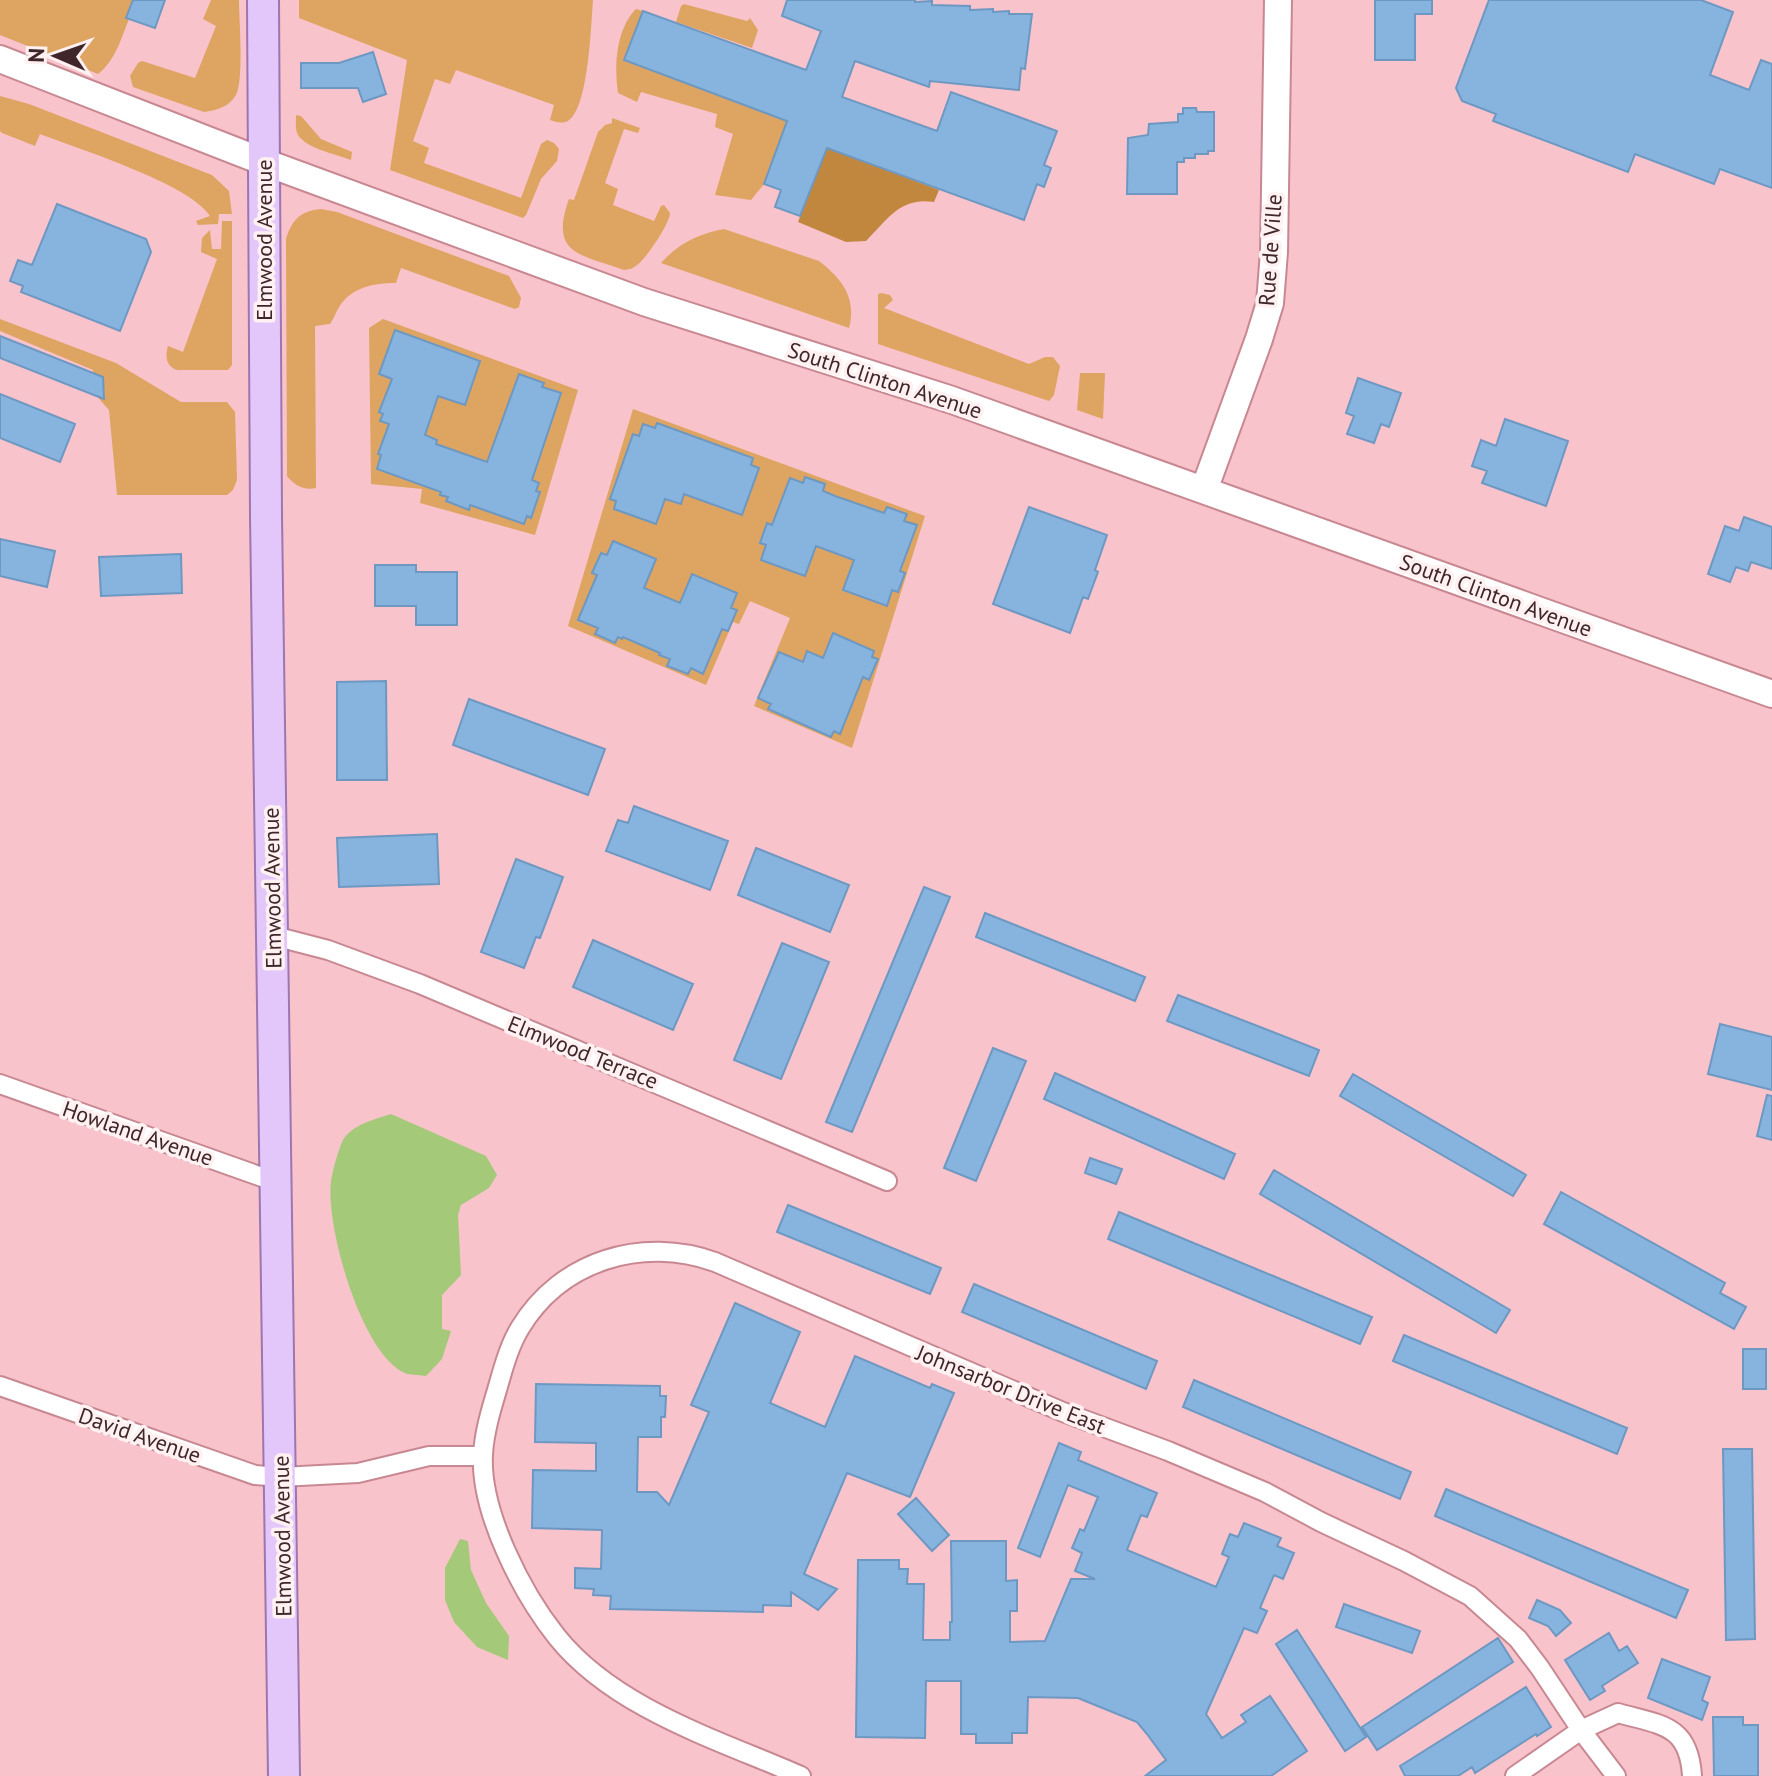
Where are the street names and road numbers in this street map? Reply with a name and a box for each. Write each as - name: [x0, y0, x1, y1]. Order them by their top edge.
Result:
- street label: Elmwood Avenue: [250, 159, 278, 321]
- street label: Rue de Ville: [1252, 193, 1288, 307]
- street label: South Clinton Avenue: [784, 335, 986, 425]
- street label: South Clinton Avenue: [1396, 547, 1596, 643]
- street label: Elmwood Avenue: [257, 807, 287, 969]
- street label: Elmwood Terrace: [504, 1009, 662, 1095]
- street label: Howland Avenue: [59, 1094, 217, 1172]
- street label: Johnsarbor Drive East: [911, 1338, 1110, 1440]
- street label: David Avenue: [75, 1401, 205, 1469]
- street label: Elmwood Avenue: [267, 1455, 297, 1617]

